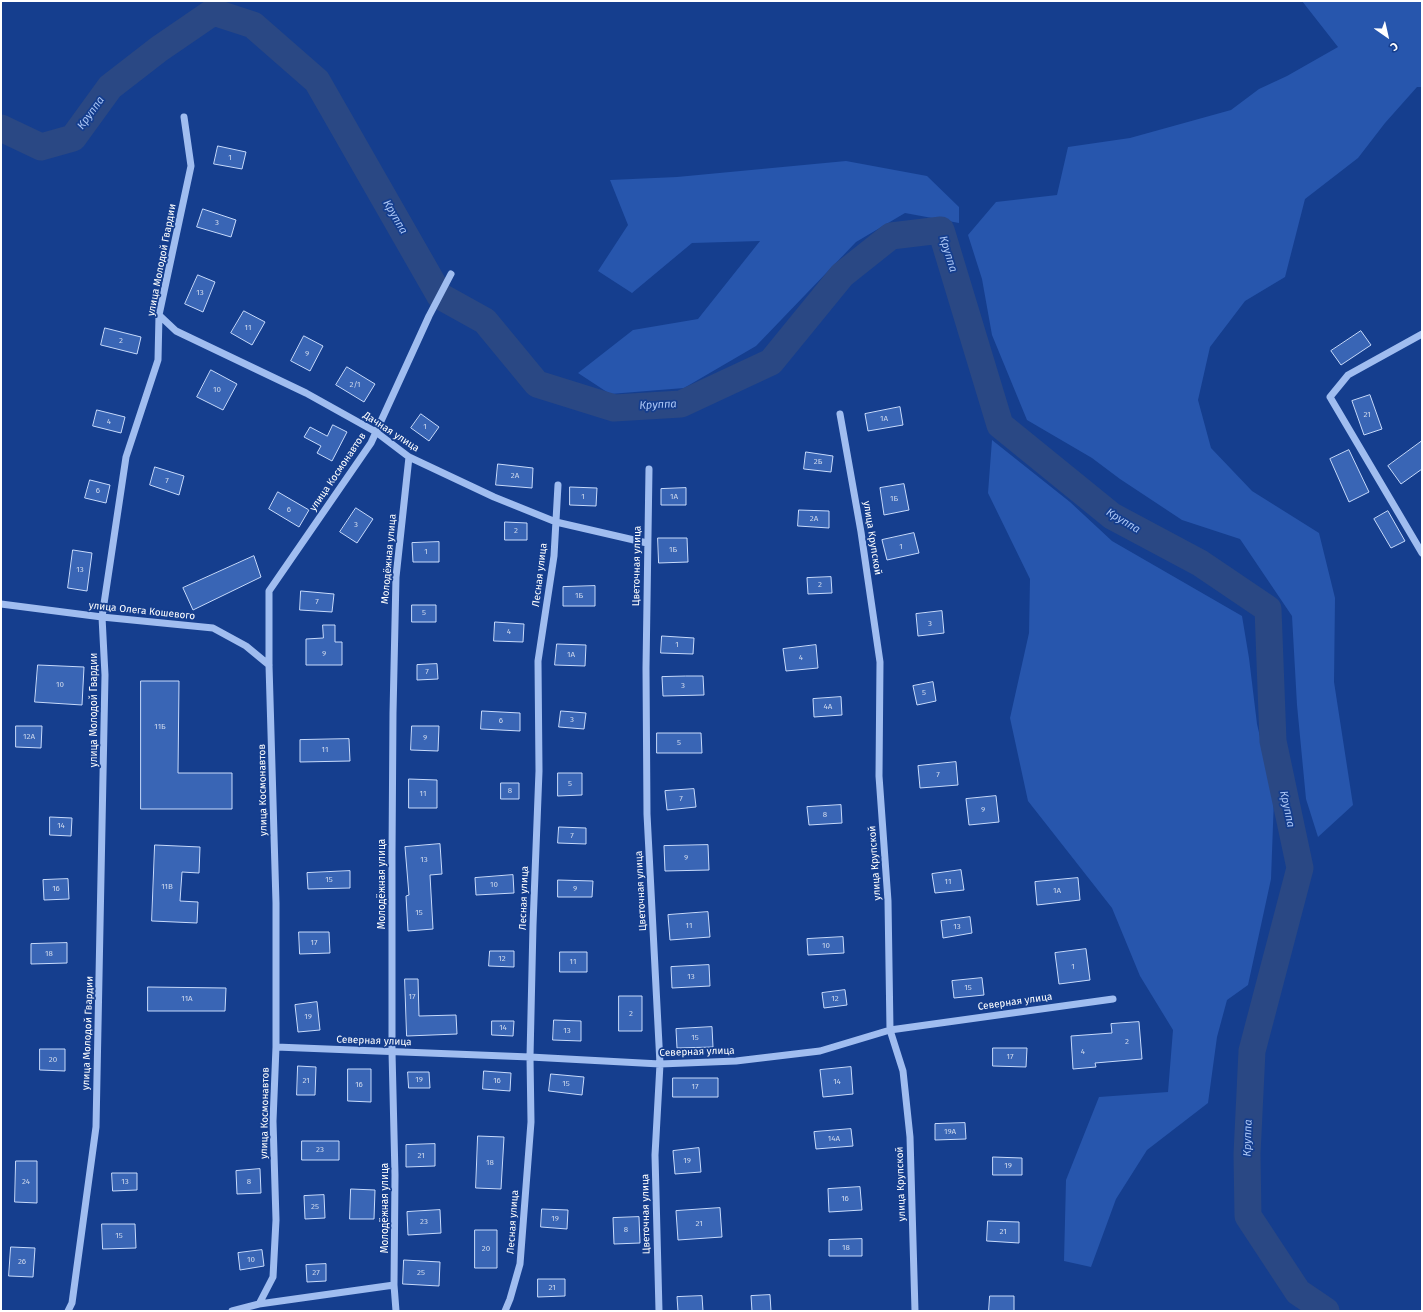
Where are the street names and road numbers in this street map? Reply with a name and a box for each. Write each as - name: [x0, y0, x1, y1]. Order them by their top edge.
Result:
- street label: улица Молодой Гвардии: [145, 203, 179, 317]
- street label: Дачная улица: [361, 409, 421, 455]
- street label: улица Космонавтов: [307, 431, 369, 513]
- street label: улица Крупской: [860, 500, 884, 576]
- street label: Молодёжная улица: [379, 513, 399, 605]
- street label: Цветочная улица: [630, 526, 644, 606]
- street label: Лесная улица: [530, 542, 550, 608]
- street label: улица Олега Кошевого: [88, 599, 196, 623]
- street label: улица Молодой Гвардии: [88, 653, 100, 767]
- street label: улица Космонавтов: [256, 744, 270, 836]
- street label: улица Крупской: [866, 825, 884, 901]
- street label: Молодёжная улица: [376, 839, 388, 929]
- street label: Цветочная улица: [633, 851, 649, 931]
- street label: Лесная улица: [517, 866, 531, 930]
- street label: улица Молодой Гвардии: [80, 976, 96, 1090]
- street label: Северная улица: [977, 991, 1053, 1013]
- street label: Северная улица: [336, 1034, 412, 1048]
- street label: Северная улица: [659, 1045, 735, 1059]
- street label: улица Космонавтов: [258, 1067, 272, 1159]
- street label: улица Крупской: [894, 1146, 908, 1222]
- street label: Молодёжная улица: [379, 1163, 391, 1253]
- street label: Цветочная улица: [639, 1174, 653, 1254]
- street label: Лесная улица: [505, 1190, 521, 1254]

